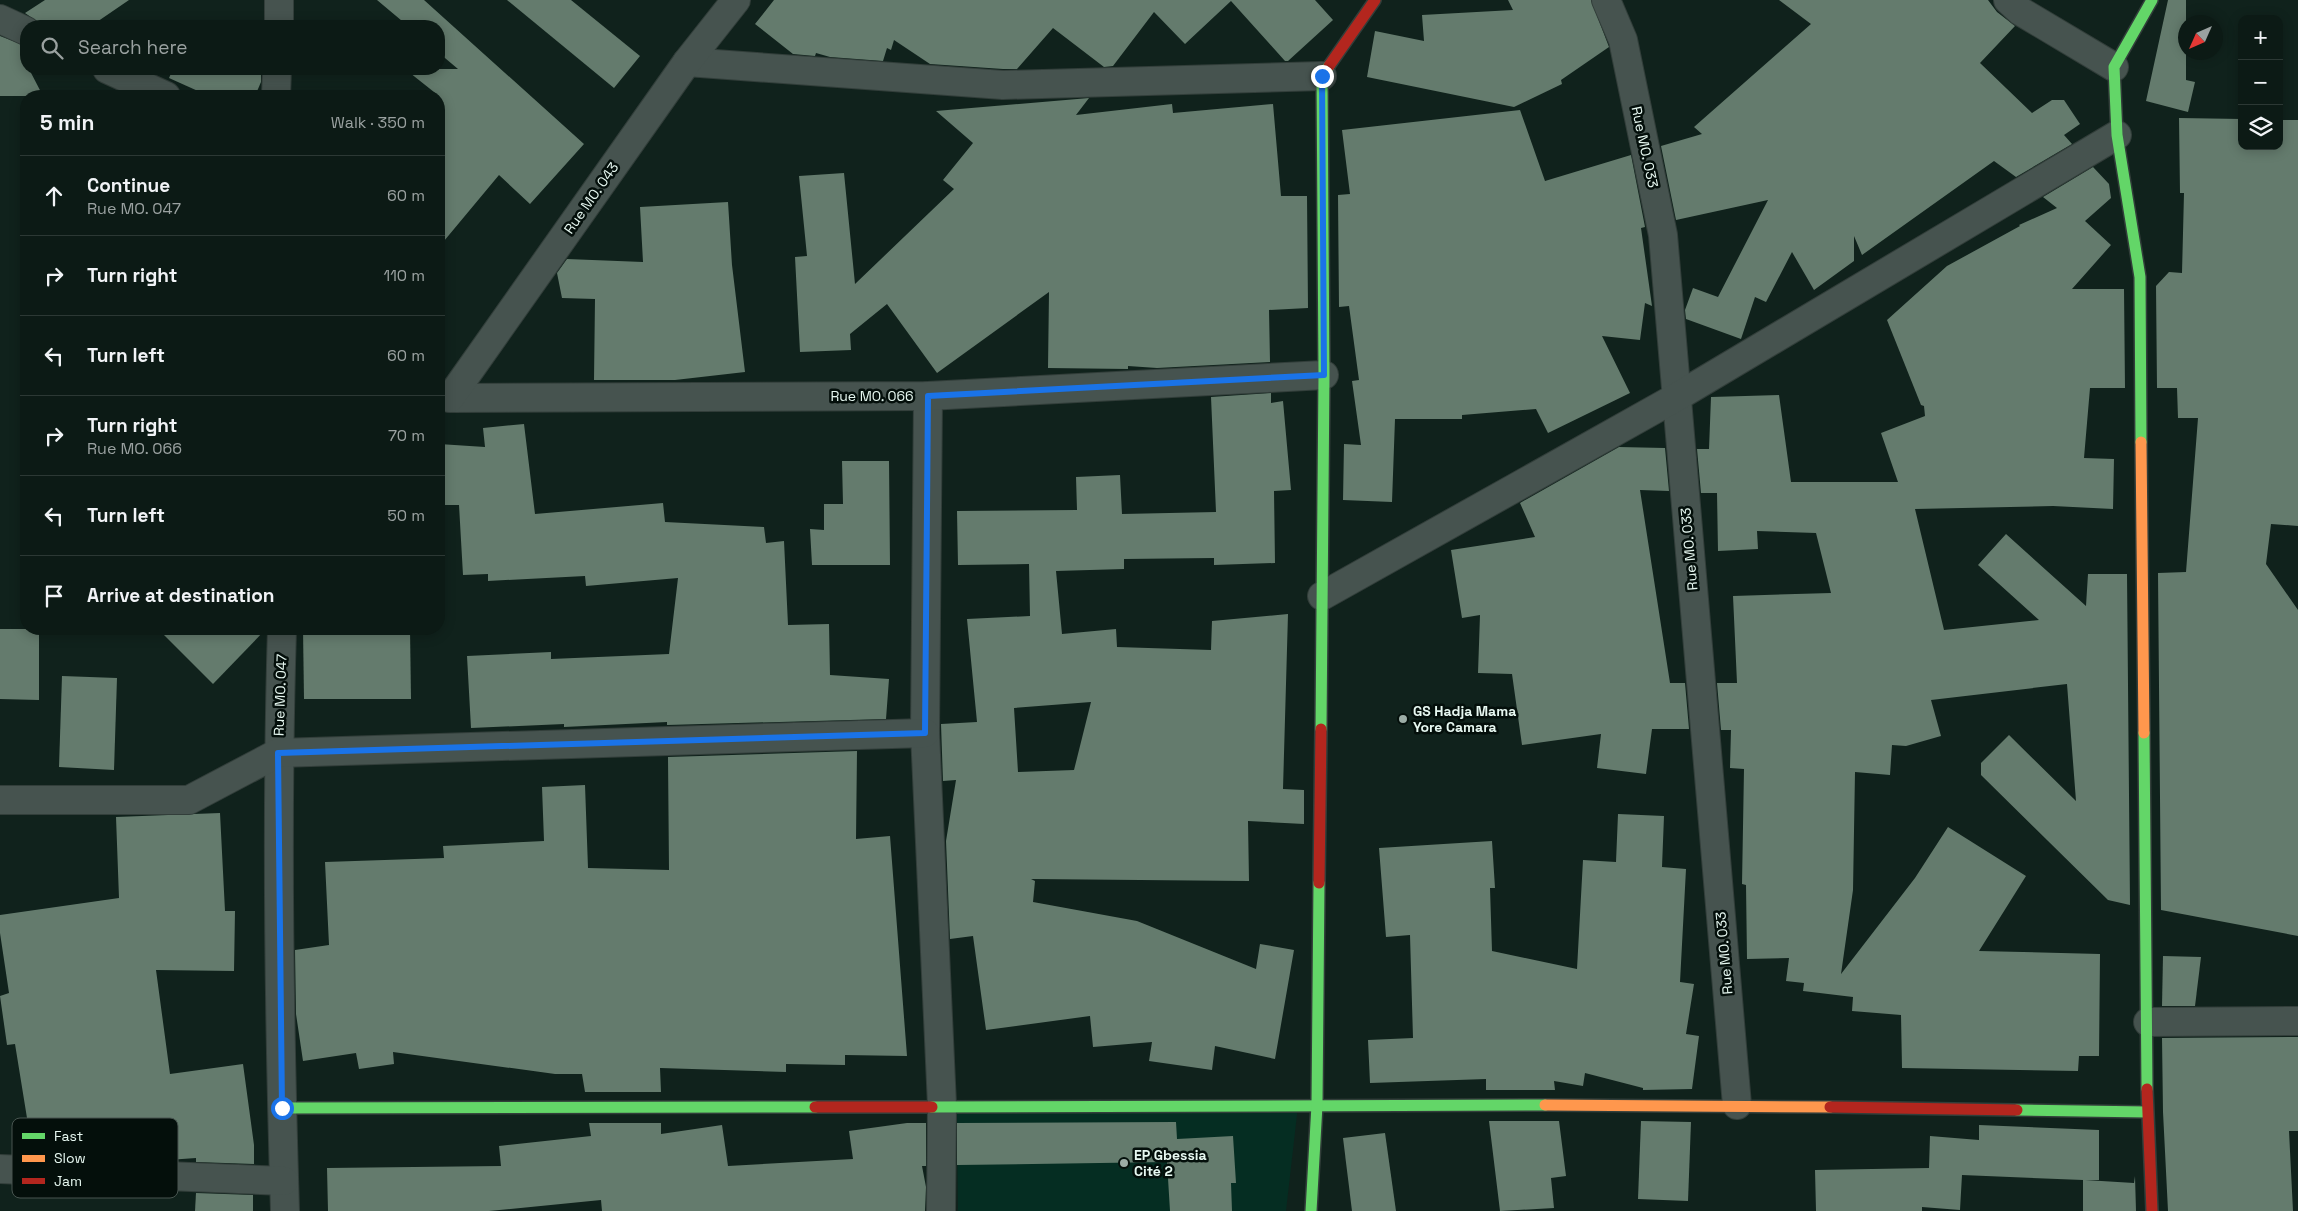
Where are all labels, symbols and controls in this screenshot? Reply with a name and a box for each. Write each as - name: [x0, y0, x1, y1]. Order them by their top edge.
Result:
- north arrow: [2178, 15, 2223, 60]
- map controls: [2238, 15, 2283, 150]
- button: +: [2238, 15, 2283, 60]
- search box: [20, 20, 445, 75]
- icon: search: [38, 34, 66, 62]
- text: Search here: [78, 35, 188, 60]
- button: −: [2238, 60, 2283, 105]
- route end: [1311, 65, 1334, 88]
- street label: Rue MO. 033: [1628, 105, 1662, 189]
- button: layers: [2238, 105, 2283, 150]
- text: 5 min: [40, 109, 94, 136]
- text: Walk · 350 m: [331, 112, 425, 133]
- street label: Rue MO. 043: [560, 159, 622, 237]
- text: Continue: [87, 173, 170, 198]
- icon: ahead: [40, 182, 68, 210]
- text: 60 m: [387, 185, 425, 206]
- text: Rue MO. 047: [87, 198, 181, 219]
- icon: right: [40, 262, 68, 290]
- text: Turn right: [87, 263, 177, 288]
- text: 110 m: [383, 265, 425, 286]
- icon: left: [40, 342, 68, 370]
- text: Turn left: [87, 343, 165, 368]
- text: 60 m: [387, 345, 425, 366]
- street label: Rue MO. 066: [830, 387, 914, 405]
- text: Turn right: [87, 413, 177, 438]
- icon: right: [40, 422, 68, 450]
- text: 70 m: [388, 425, 425, 446]
- text: Rue MO. 066: [87, 438, 182, 459]
- icon: left: [40, 502, 68, 530]
- text: Turn left: [87, 503, 165, 528]
- text: 50 m: [387, 505, 425, 526]
- street label: Rue MO. 033: [1676, 507, 1702, 591]
- icon: arrive: [40, 582, 68, 610]
- text: Arrive at destination: [87, 583, 275, 608]
- street label: Rue MO. 047: [270, 653, 290, 736]
- place label: GS Hadja Mama Yore Camara: [1413, 702, 1516, 736]
- marker: GS Hadja Mama Yore Camara: [1397, 713, 1409, 725]
- street label: Rue MO. 033: [1711, 911, 1737, 995]
- route start: [271, 1097, 294, 1120]
- legend: [12, 1118, 178, 1198]
- text: Fast: [54, 1127, 83, 1145]
- place label: EP Gbessia Cité 2: [1134, 1146, 1207, 1180]
- text: Slow: [54, 1149, 86, 1167]
- marker: EP Gbessia Cité 2: [1118, 1157, 1130, 1169]
- text: Jam: [54, 1172, 82, 1190]

